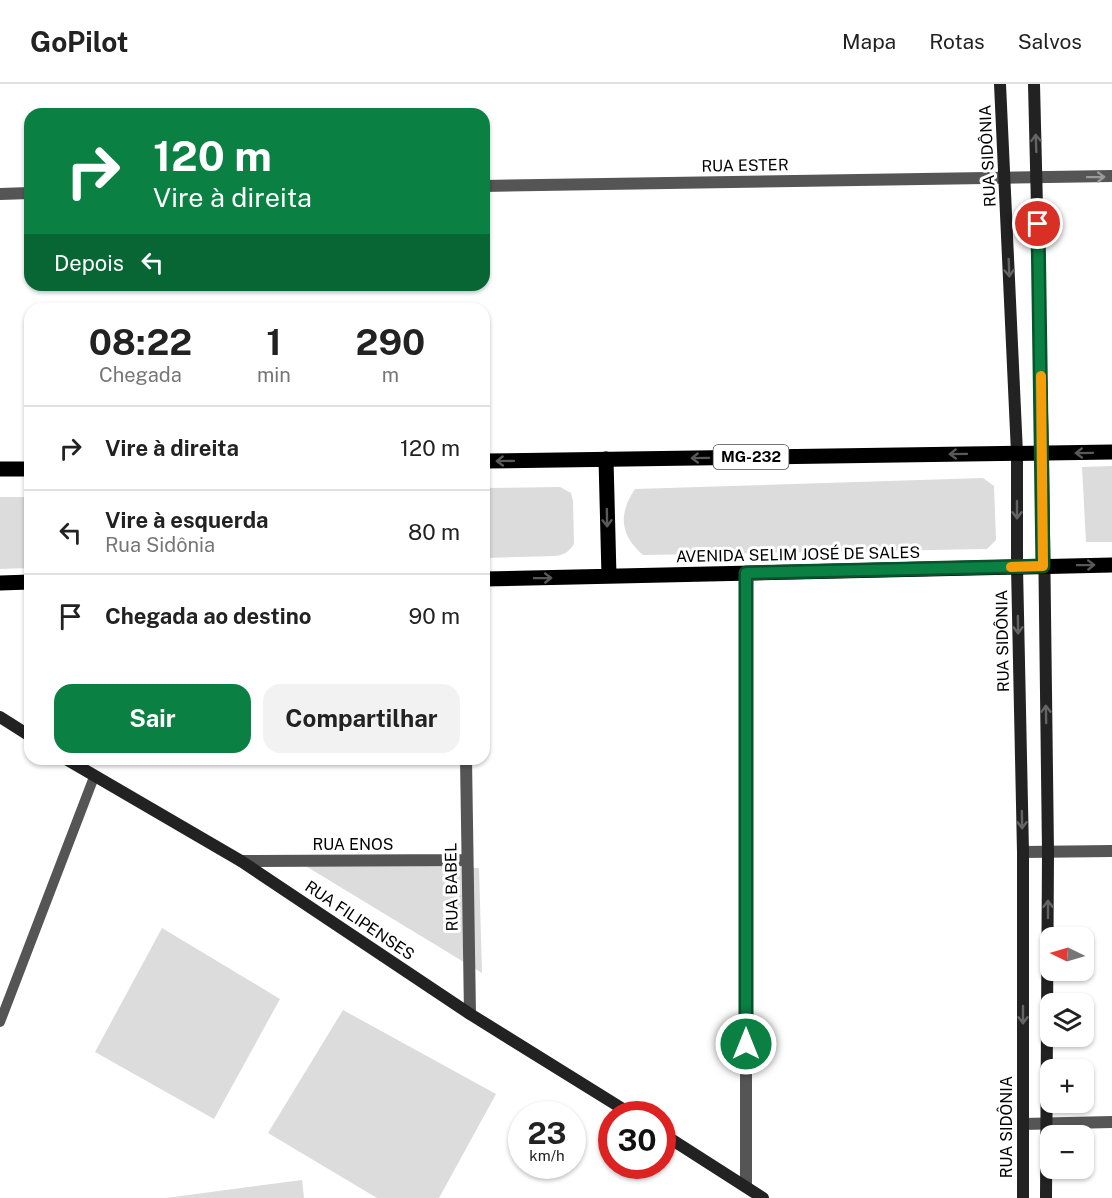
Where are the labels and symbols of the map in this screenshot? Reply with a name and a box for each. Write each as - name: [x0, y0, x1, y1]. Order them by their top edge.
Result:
- street label: RUA SIDÔNIA: [974, 104, 1000, 208]
- one-way arrow: [1031, 133, 1042, 153]
- street label: RUA ESTER: [701, 155, 789, 176]
- one-way arrow: [1085, 171, 1105, 182]
- pin: [1012, 198, 1063, 249]
- one-way arrow: [1004, 258, 1015, 278]
- road number: MG-232: [714, 445, 789, 469]
- one-way arrow: [1075, 447, 1095, 458]
- one-way arrow: [949, 448, 969, 460]
- one-way arrow: [691, 452, 711, 464]
- one-way arrow: [496, 455, 516, 467]
- one-way arrow: [1011, 499, 1023, 519]
- one-way arrow: [602, 507, 613, 527]
- street label: AVENIDA SELIM JOSÉ DE SALES: [676, 542, 920, 566]
- one-way arrow: [1075, 559, 1095, 571]
- one-way arrow: [532, 572, 552, 583]
- street label: RUA SIDÔNIA: [991, 590, 1013, 692]
- one-way arrow: [1012, 615, 1024, 635]
- one-way arrow: [1040, 704, 1051, 724]
- one-way arrow: [1016, 810, 1028, 830]
- street label: RUA ENOS: [313, 835, 393, 854]
- street label: RUA BABEL: [441, 843, 462, 931]
- street label: RUA FILIPENSES: [301, 877, 418, 964]
- one-way arrow: [1042, 899, 1054, 919]
- north arrow: [1040, 927, 1094, 981]
- one-way arrow: [1017, 1005, 1029, 1025]
- position arrow: [714, 1012, 778, 1076]
- street label: RUA SIDÔNIA: [996, 1076, 1016, 1178]
- speed limit sign: 30: [598, 1101, 676, 1179]

